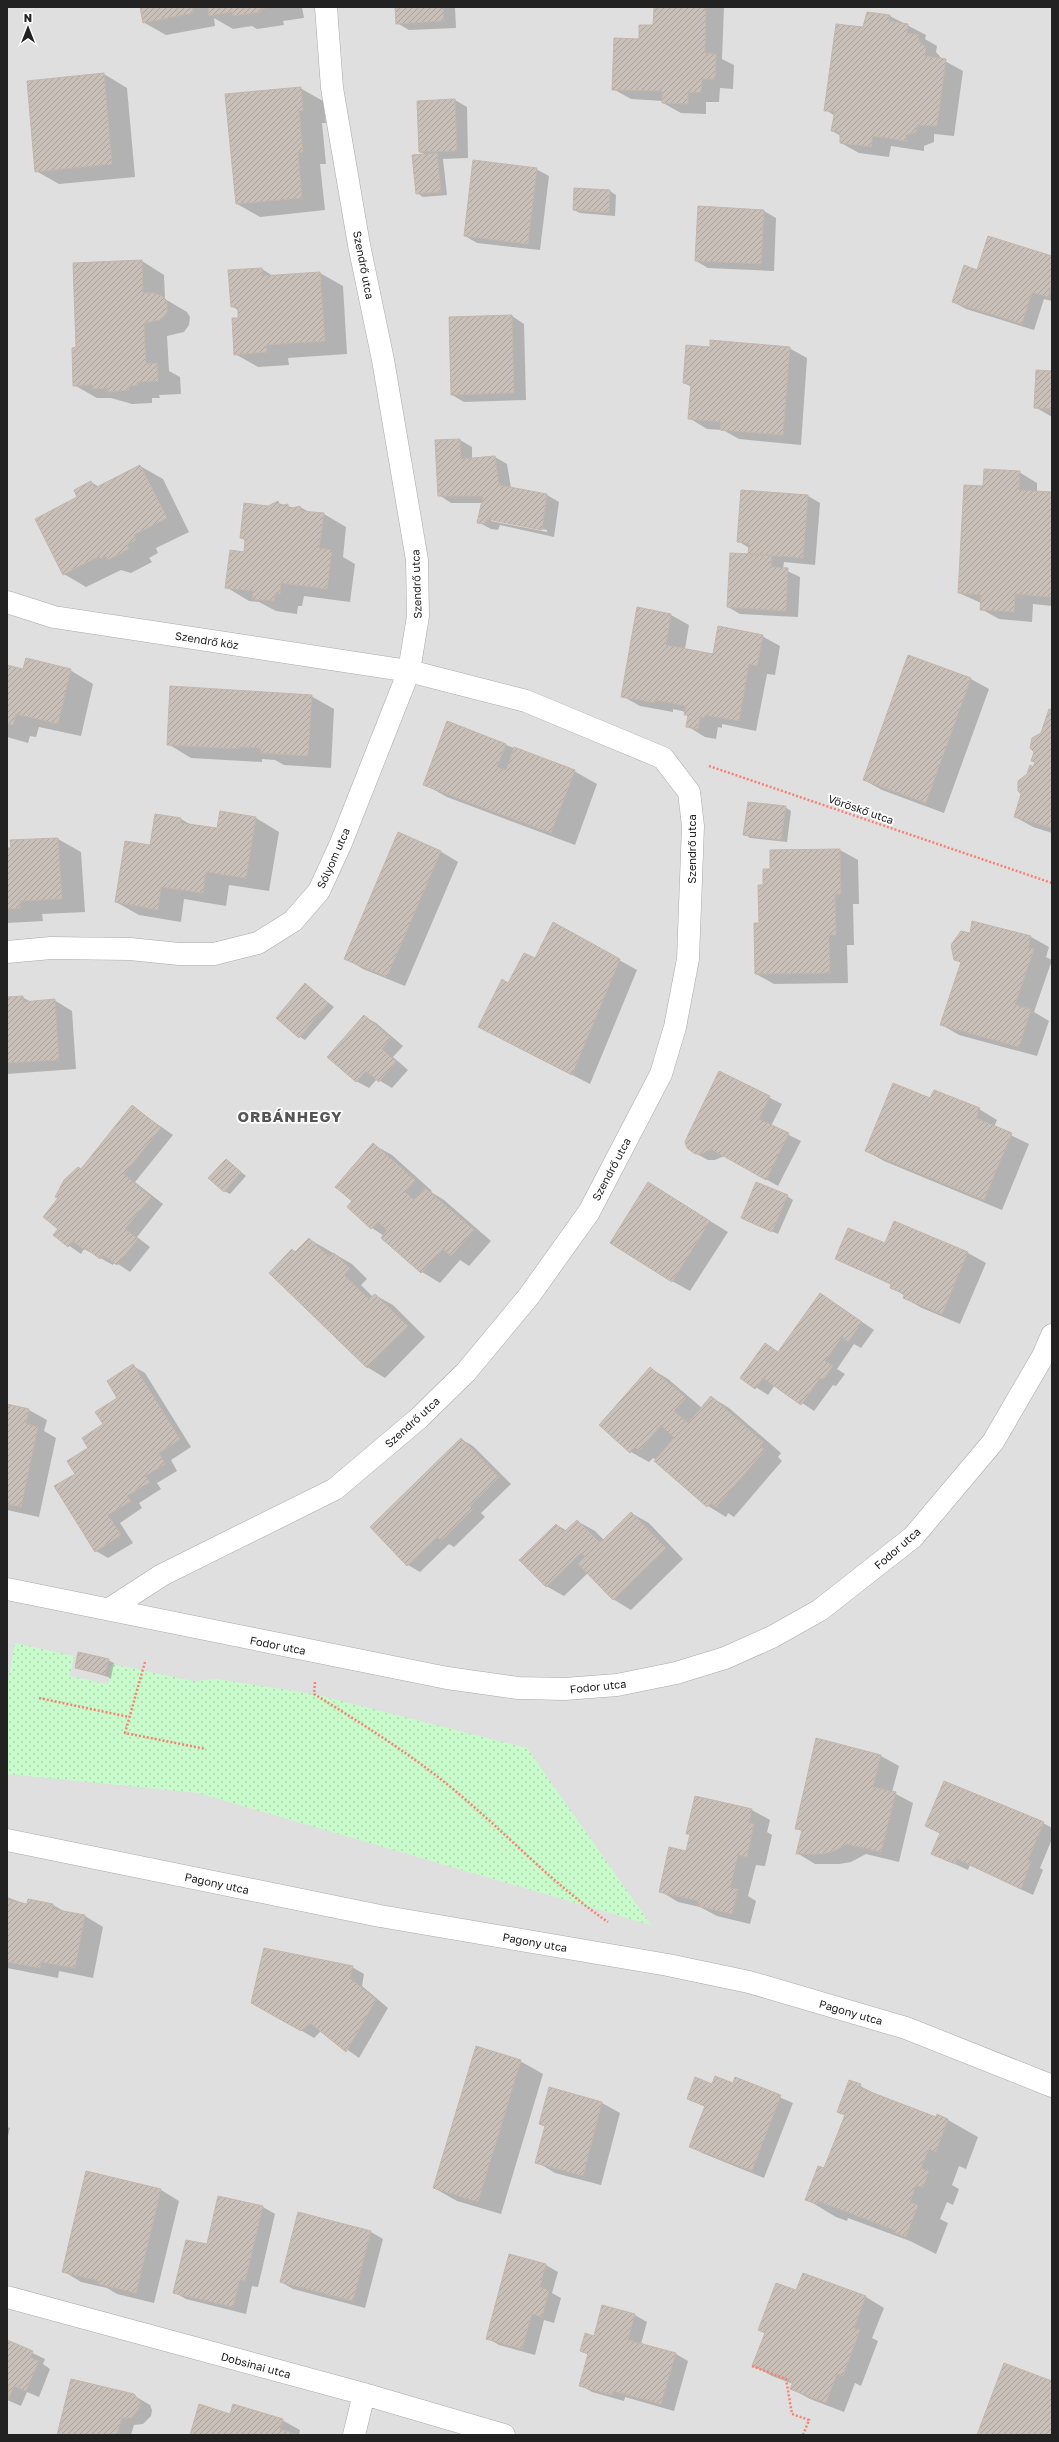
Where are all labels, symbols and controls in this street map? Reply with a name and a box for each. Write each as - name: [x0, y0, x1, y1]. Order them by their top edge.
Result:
- north arrow: [8, 8, 48, 48]
- text: N: [24, 11, 32, 24]
- street label: Szendrő utca: [351, 230, 377, 300]
- street label: Szendrő utca: [408, 549, 424, 619]
- street label: Szendrő köz: [174, 629, 240, 652]
- street label: Vöröskő utca: [826, 792, 896, 826]
- street label: Szendrő utca: [685, 814, 698, 884]
- street label: Sólyom utca: [314, 826, 352, 890]
- district label: ORBÁNHEGY: [237, 1107, 343, 1125]
- street label: Szendrő utca: [589, 1135, 633, 1203]
- street label: Szendrő utca: [382, 1394, 442, 1450]
- street label: Fodor utca: [871, 1524, 923, 1572]
- street label: Fodor utca: [249, 1633, 307, 1657]
- street label: Fodor utca: [569, 1677, 627, 1695]
- street label: Pagony utca: [184, 1870, 250, 1896]
- street label: Pagony utca: [502, 1930, 568, 1954]
- street label: Pagony utca: [818, 1997, 884, 2027]
- street label: Dobsinai utca: [220, 2349, 292, 2381]

